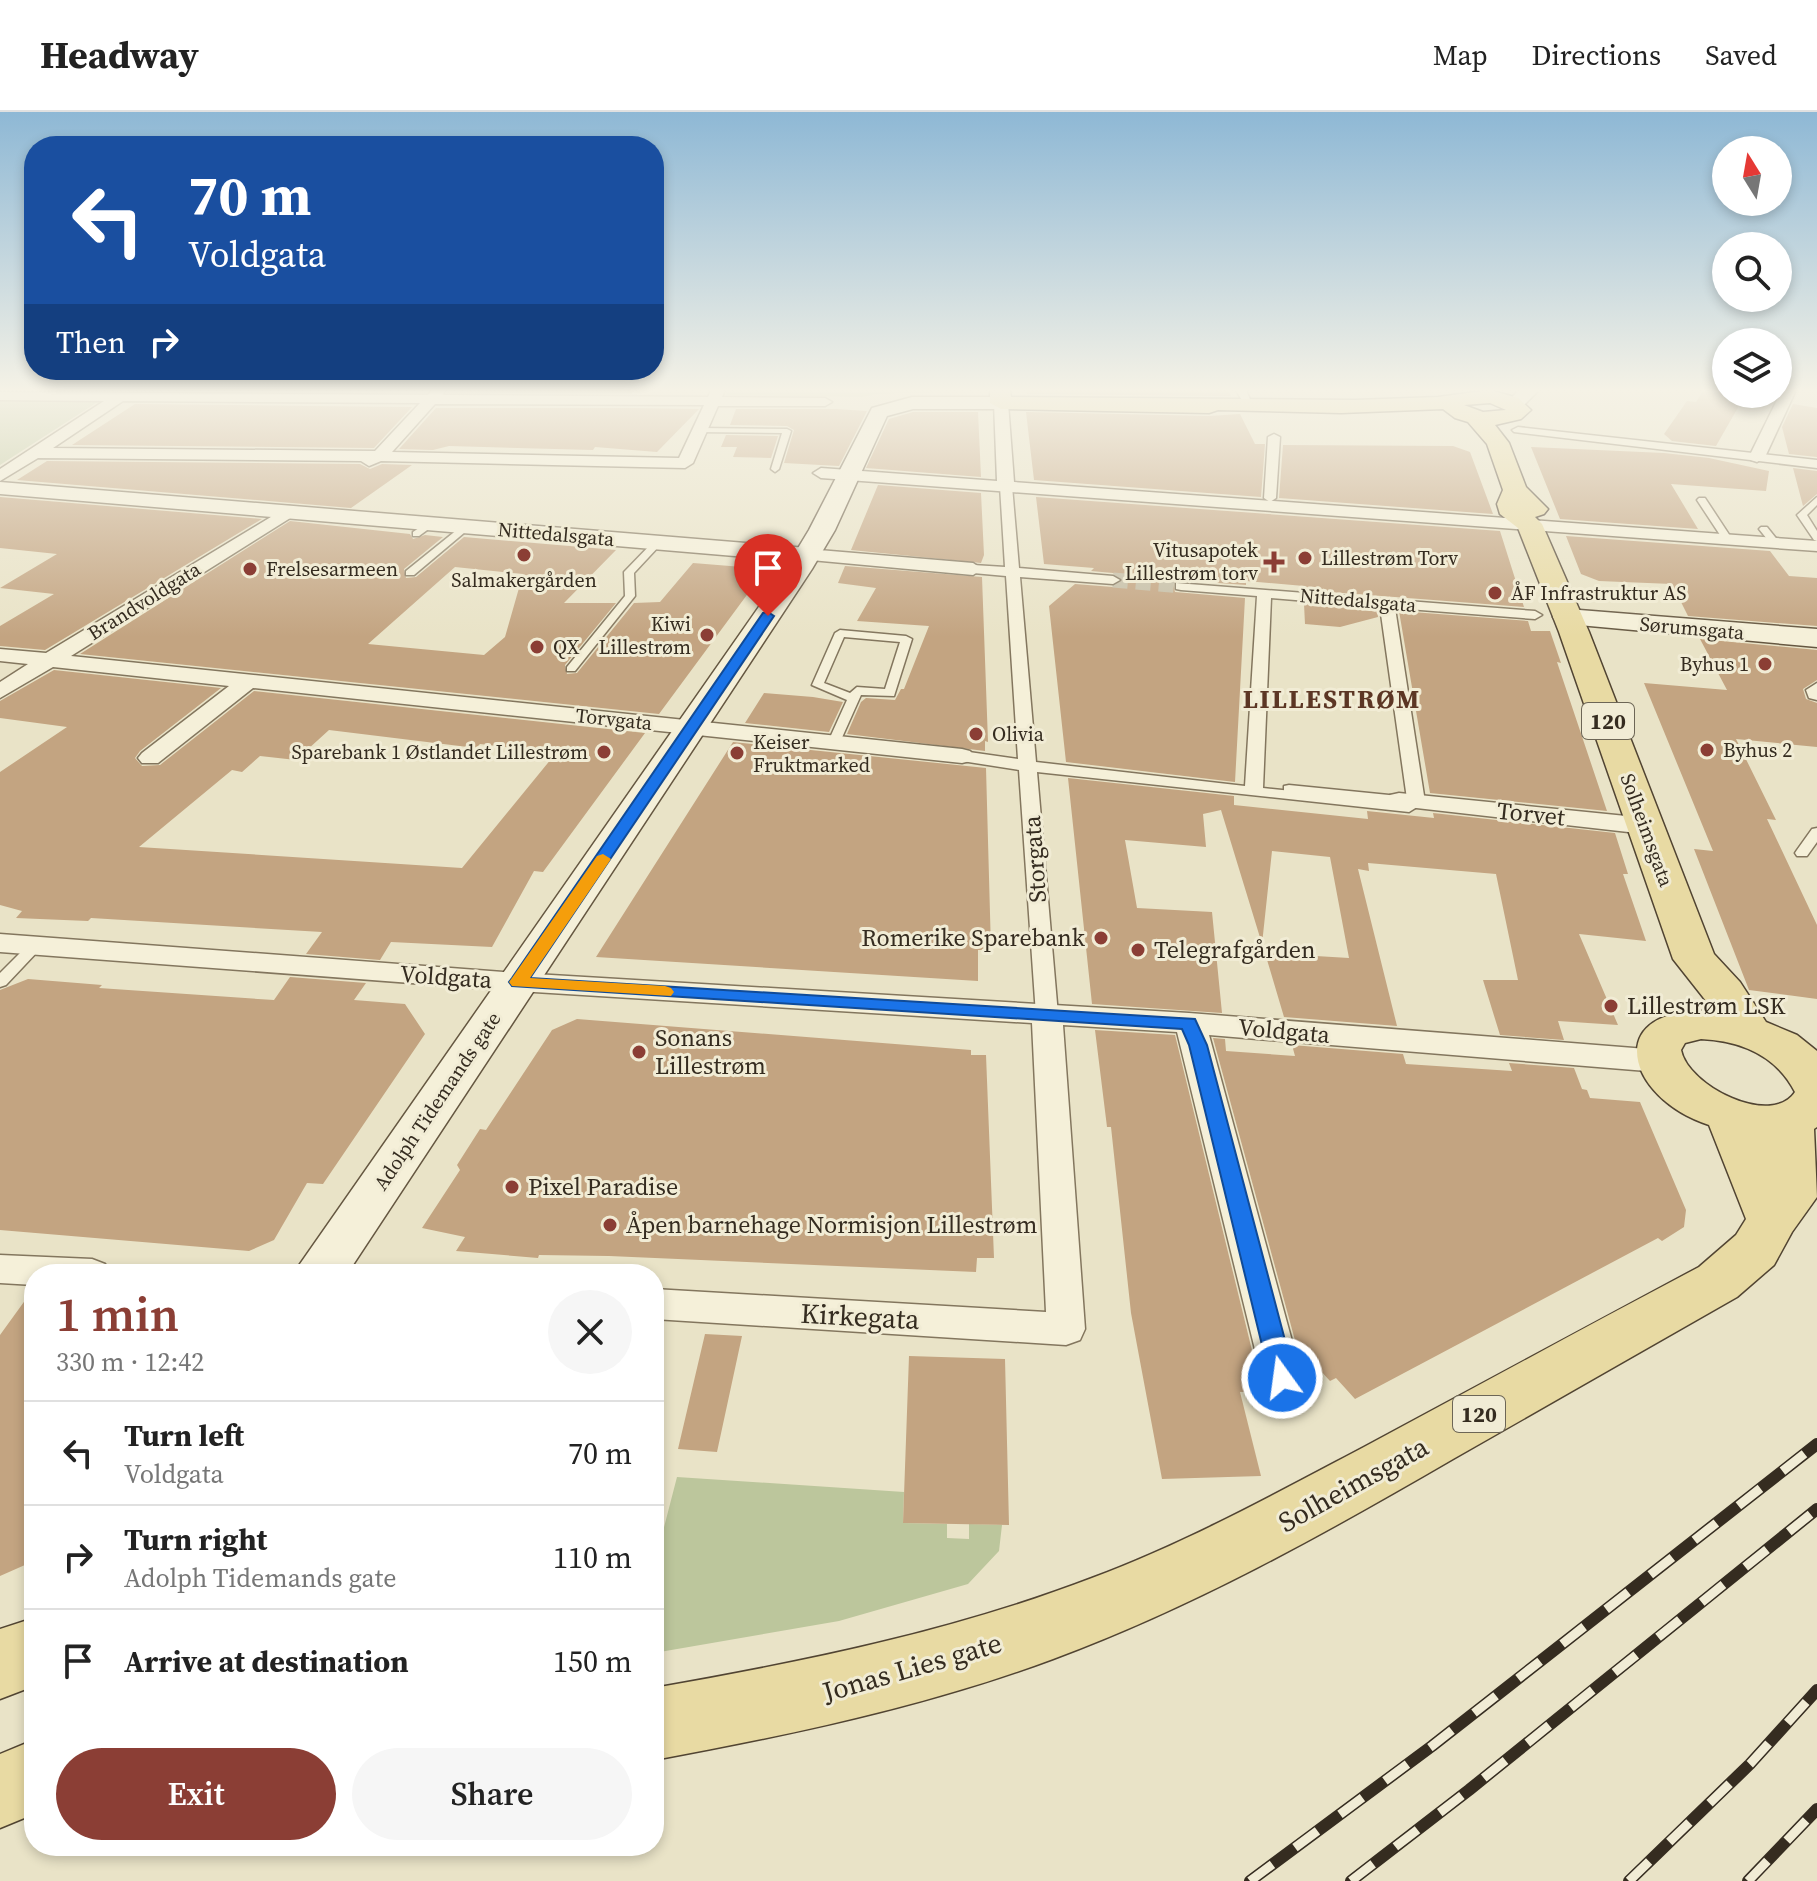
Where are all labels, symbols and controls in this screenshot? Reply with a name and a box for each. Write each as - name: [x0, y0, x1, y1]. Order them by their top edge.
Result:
- text: Headway: [40, 29, 199, 81]
- text: Map: [1433, 36, 1488, 74]
- text: Directions: [1532, 36, 1661, 74]
- text: Saved: [1705, 36, 1777, 74]
- north arrow: [1712, 136, 1792, 216]
- map controls: [1712, 136, 1792, 408]
- text: 70 m: [188, 157, 311, 234]
- icon: left: [56, 168, 160, 272]
- text: Voldgata: [188, 230, 326, 279]
- button: search: [1712, 232, 1792, 312]
- icon: right: [142, 320, 186, 364]
- text: Then: [56, 322, 126, 363]
- button: layers: [1712, 328, 1792, 408]
- street label: Nittedalsgata: [497, 515, 616, 553]
- pin: [734, 534, 802, 616]
- place label: Vitusapotek Lillestrøm torv: [1125, 536, 1258, 587]
- place label: Lillestrøm Torv: [1321, 544, 1458, 572]
- marker: Salmakergården: [515, 546, 533, 564]
- icon: arrive: [746, 546, 790, 590]
- marker: Lillestrøm Torv: [1296, 549, 1314, 567]
- marker: Vitusapotek Lillestrøm torv: [1265, 553, 1283, 571]
- street label: Brandvoldgata: [82, 555, 207, 647]
- place label: Frelsesarmeen: [266, 555, 398, 583]
- marker: Frelsesarmeen: [241, 560, 259, 578]
- place label: Salmakergården: [451, 566, 597, 594]
- place label: ÅF Infrastruktur AS: [1511, 579, 1686, 607]
- street label: Nittedalsgata: [1299, 581, 1418, 619]
- marker: ÅF Infrastruktur AS: [1486, 584, 1504, 602]
- street label: Sørumsgata: [1639, 609, 1746, 647]
- place label: Kiwi Lillestrøm: [599, 610, 691, 661]
- marker: Kiwi Lillestrøm: [698, 626, 716, 644]
- place label: QX: [553, 633, 580, 661]
- marker: QX: [528, 638, 546, 656]
- place label: Byhus 1: [1680, 650, 1749, 678]
- marker: Byhus 1: [1756, 655, 1774, 673]
- district label: LILLESTRØM: [1243, 681, 1421, 717]
- street label: Torvgata: [574, 701, 654, 737]
- road number: 120: [1582, 703, 1634, 739]
- place label: Olivia: [992, 720, 1045, 748]
- marker: Olivia: [967, 725, 985, 743]
- place label: Keiser Fruktmarked: [753, 728, 871, 779]
- place label: Byhus 2: [1723, 736, 1792, 764]
- place label: Sparebank 1 Østlandet Lillestrøm: [292, 738, 588, 766]
- marker: Byhus 2: [1698, 741, 1716, 759]
- marker: Sparebank 1 Østlandet Lillestrøm: [595, 743, 613, 761]
- marker: Keiser Fruktmarked: [728, 744, 746, 762]
- street label: Solheimsgata: [1614, 769, 1681, 891]
- street label: Torvet: [1495, 794, 1567, 833]
- street label: Storgata: [1015, 814, 1054, 904]
- place label: Romerike Sparebank: [861, 921, 1086, 954]
- marker: Romerike Sparebank: [1092, 929, 1110, 947]
- place label: Telegrafgården: [1154, 933, 1316, 966]
- marker: Telegrafgården: [1129, 941, 1147, 959]
- street label: Voldgata: [399, 957, 494, 996]
- place label: Lillestrøm LSK: [1627, 989, 1785, 1022]
- marker: Lillestrøm LSK: [1602, 997, 1620, 1015]
- street label: Adolph Tidemands gate: [367, 1006, 507, 1196]
- street label: Voldgata: [1237, 1010, 1332, 1051]
- place label: Sonans Lillestrøm: [655, 1021, 766, 1082]
- marker: Sonans Lillestrøm: [630, 1043, 648, 1061]
- place label: Pixel Paradise: [528, 1170, 678, 1203]
- marker: Pixel Paradise: [503, 1178, 521, 1196]
- place label: Åpen barnehage Normisjon Lillestrøm: [626, 1208, 1037, 1241]
- marker: Åpen barnehage Normisjon Lillestrøm: [601, 1216, 619, 1234]
- text: 1 min: [56, 1281, 179, 1347]
- button: close: [548, 1290, 632, 1374]
- street label: Kirkegata: [800, 1294, 921, 1338]
- position arrow: [1240, 1336, 1324, 1420]
- text: 330 m · 12:42: [56, 1344, 204, 1380]
- road number: 120: [1453, 1396, 1505, 1432]
- text: Turn left: [124, 1415, 244, 1456]
- street label: Solheimsgata: [1271, 1427, 1436, 1541]
- icon: left: [56, 1431, 100, 1475]
- text: 70 m: [568, 1433, 632, 1474]
- text: Voldgata: [124, 1456, 224, 1492]
- text: Turn right: [124, 1519, 267, 1560]
- icon: right: [56, 1535, 100, 1579]
- text: 110 m: [553, 1537, 632, 1578]
- text: Adolph Tidemands gate: [124, 1560, 397, 1596]
- street label: Jonas Lies gate: [817, 1623, 1006, 1711]
- icon: arrive: [56, 1639, 100, 1683]
- text: Arrive at destination: [124, 1641, 409, 1682]
- text: 150 m: [553, 1641, 632, 1682]
- button: Exit: [56, 1748, 336, 1840]
- button: Share: [352, 1748, 632, 1840]

